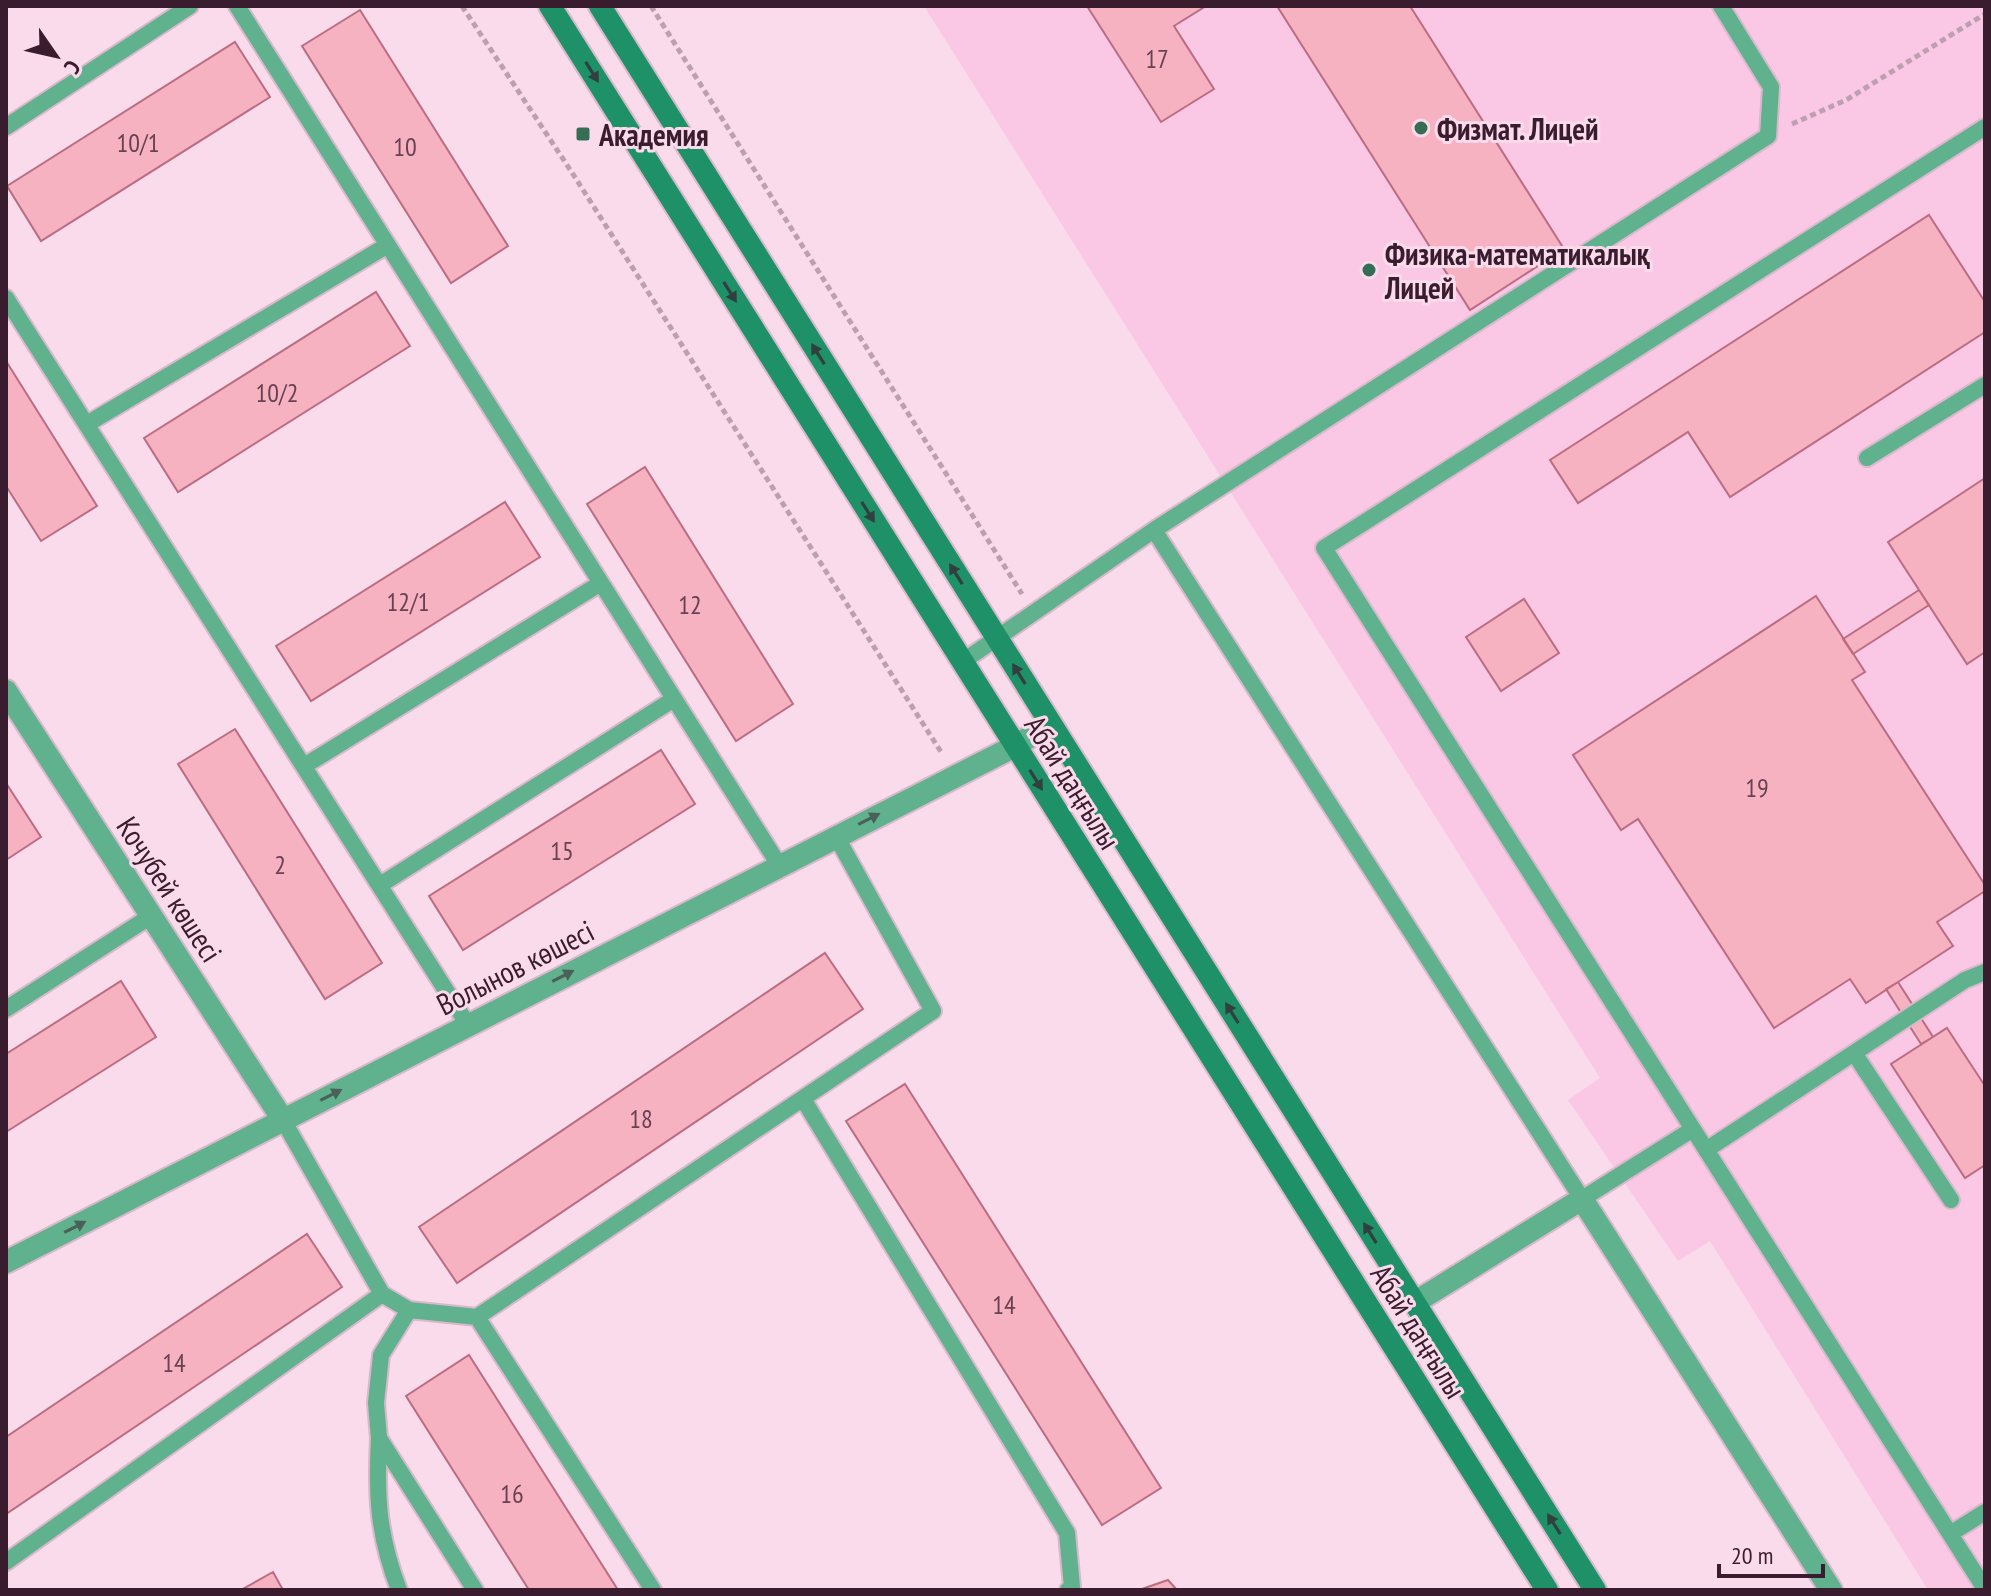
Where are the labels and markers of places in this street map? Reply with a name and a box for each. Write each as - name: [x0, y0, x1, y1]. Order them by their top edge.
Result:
- place label: Физмат. Лицей: [1437, 109, 1599, 148]
- place label: Академия: [598, 115, 709, 154]
- marker: Физмат. Лицей: [1412, 119, 1430, 137]
- marker: Академия: [574, 125, 592, 143]
- place label: Физика-математикалық Лицей: [1384, 234, 1651, 307]
- marker: Физика-математикалық Лицей: [1360, 261, 1378, 279]

